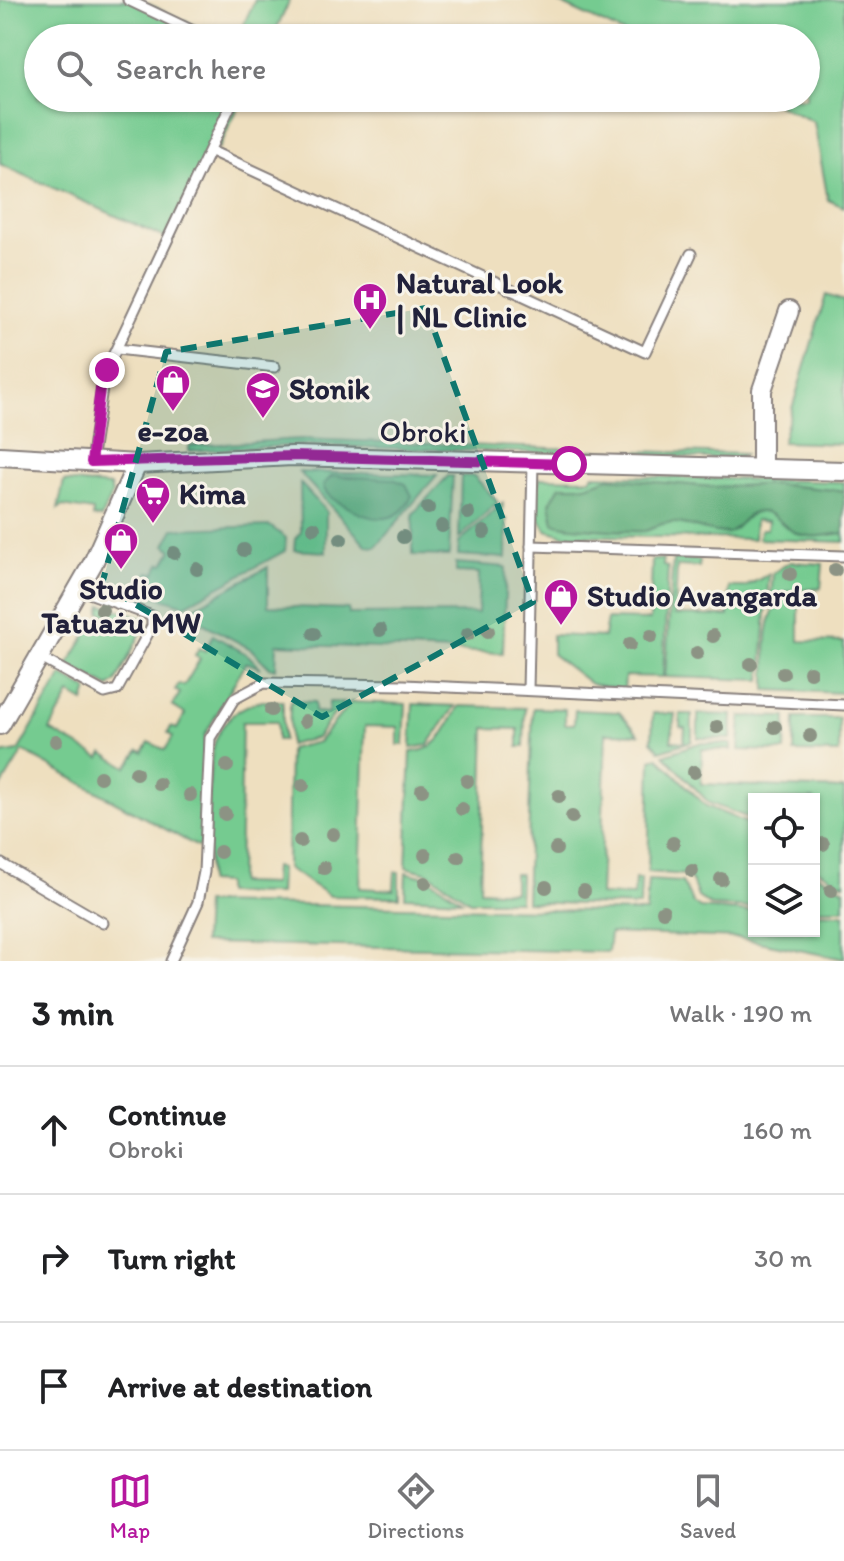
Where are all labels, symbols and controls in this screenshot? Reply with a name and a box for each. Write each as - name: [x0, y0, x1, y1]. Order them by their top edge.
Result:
- search box: [24, 24, 820, 112]
- icon: search: [52, 46, 96, 90]
- text: Search here: [116, 50, 266, 87]
- place label: Natural Look | NL Clinic: [396, 264, 563, 335]
- hospital icon: Natural Look | NL Clinic: [351, 281, 389, 331]
- route end: [89, 352, 125, 388]
- shop icon: e-zoa: [154, 363, 192, 413]
- school or university icon: Słonik: [244, 370, 282, 420]
- place label: Słonik: [289, 370, 370, 407]
- place label: e-zoa: [137, 412, 209, 449]
- street label: Obroki: [379, 412, 467, 451]
- route start: [551, 446, 587, 482]
- supermarket icon: Kima: [134, 475, 172, 525]
- place label: Kima: [179, 475, 246, 512]
- shop icon: Studio Tatuażu MW: [102, 521, 140, 571]
- place label: Studio Tatuażu MW: [40, 570, 201, 641]
- shop icon: Studio Avangarda: [542, 577, 580, 627]
- place label: Studio Avangarda: [587, 577, 818, 614]
- map controls: [748, 793, 820, 937]
- button: locate: [748, 793, 820, 865]
- button: layers: [748, 865, 820, 937]
- text: 3 min: [32, 993, 114, 1034]
- text: Walk · 190 m: [669, 997, 812, 1029]
- text: Continue: [108, 1096, 227, 1133]
- icon: ahead: [32, 1108, 76, 1152]
- text: 160 m: [742, 1114, 812, 1146]
- text: Obroki: [108, 1133, 184, 1165]
- icon: right: [32, 1236, 76, 1280]
- text: Turn right: [108, 1240, 236, 1277]
- text: 30 m: [754, 1242, 812, 1274]
- icon: arrive: [32, 1364, 76, 1408]
- text: Arrive at destination: [108, 1368, 372, 1405]
- tab: Map: [108, 1469, 152, 1544]
- tab: Directions: [368, 1469, 464, 1544]
- tab: Saved: [680, 1469, 736, 1544]

